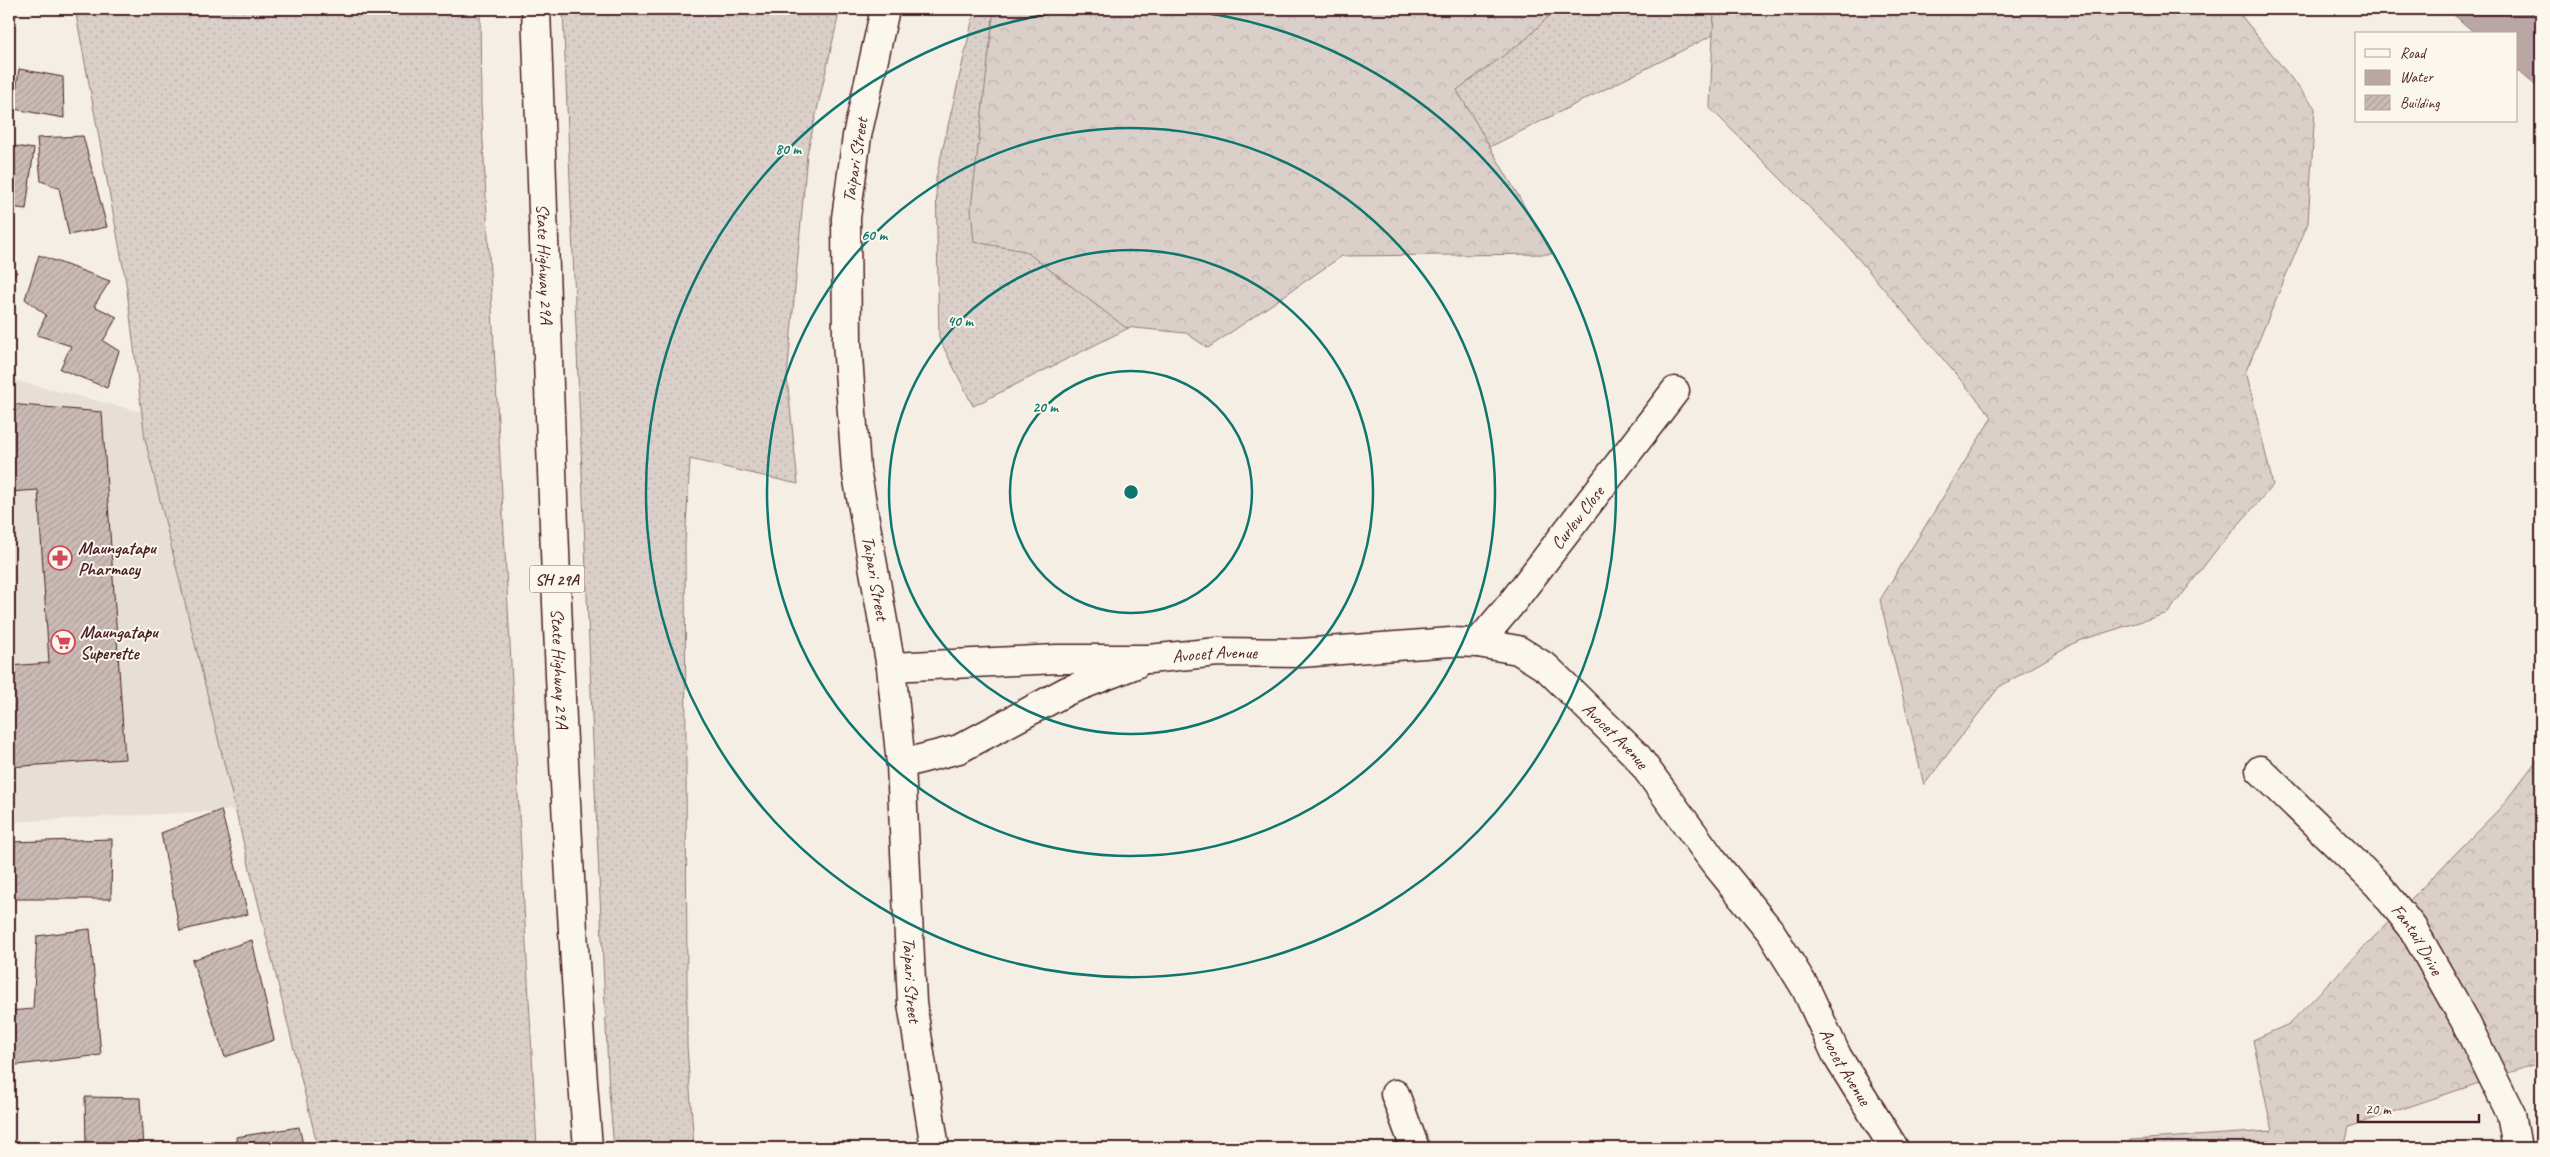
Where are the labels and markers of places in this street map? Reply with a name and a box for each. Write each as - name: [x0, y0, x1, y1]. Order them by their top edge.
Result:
- centre of rings: [1122, 483, 1140, 501]
- place label: Maungatapu Pharmacy: [78, 537, 158, 580]
- pharmacy icon: Maungatapu Pharmacy: [47, 545, 73, 571]
- place label: Maungatapu Superette: [80, 621, 160, 664]
- supermarket icon: Maungatapu Superette: [50, 629, 76, 655]

